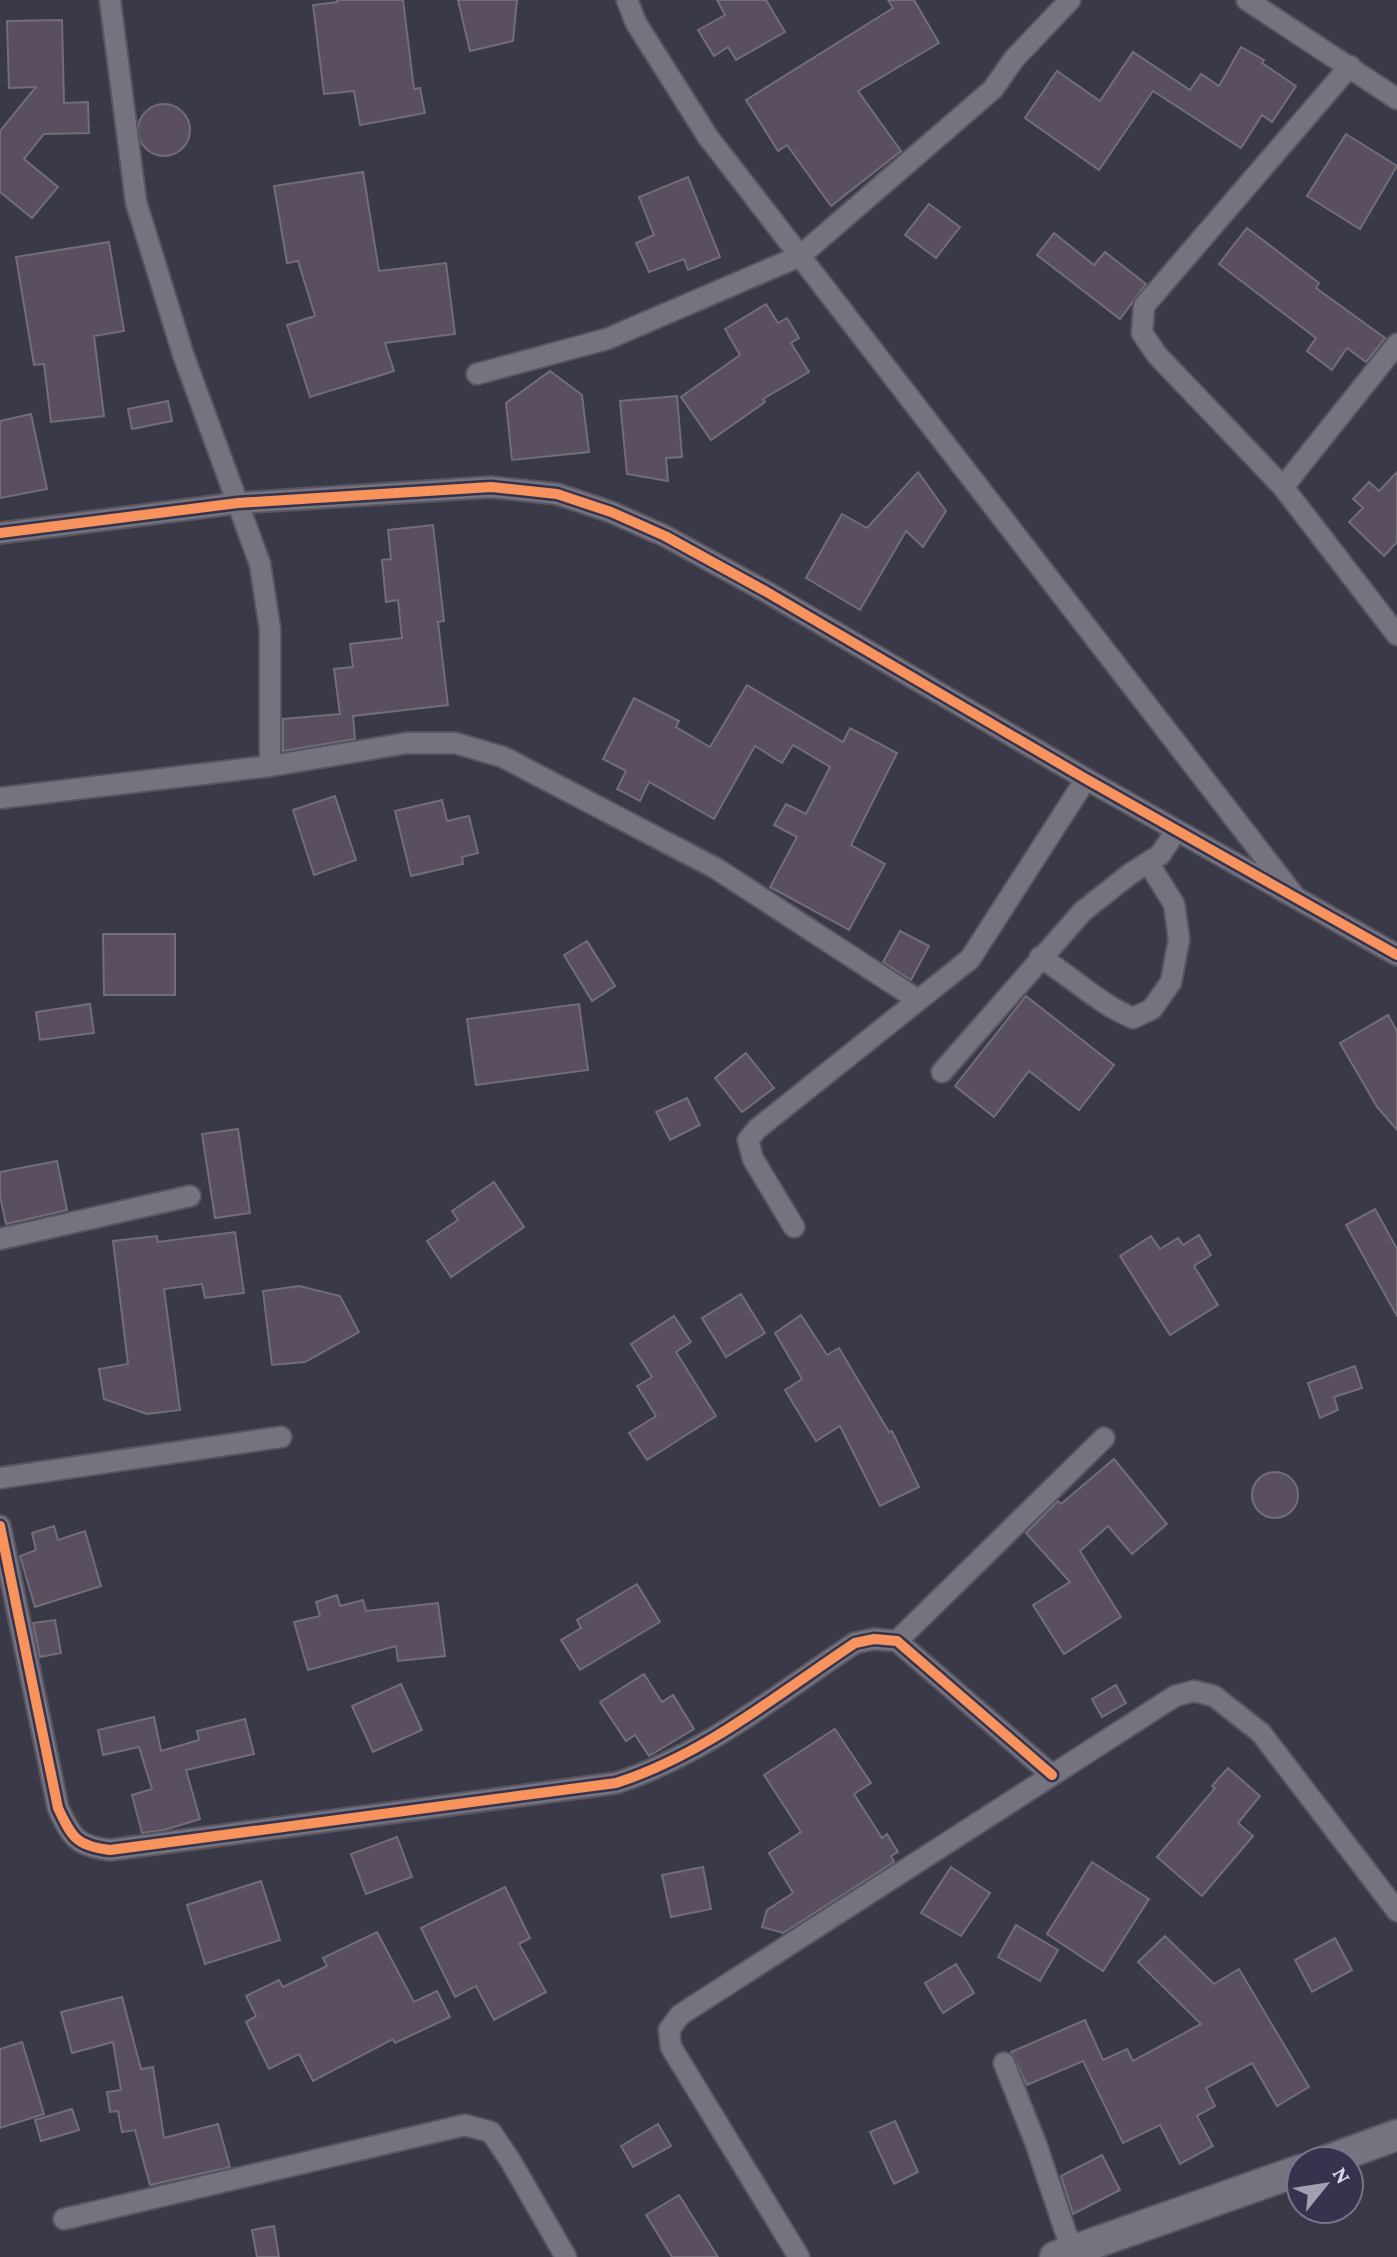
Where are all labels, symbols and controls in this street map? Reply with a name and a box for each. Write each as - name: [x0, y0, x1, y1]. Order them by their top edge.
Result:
- north arrow: [1285, 2145, 1365, 2225]
- text: N: [1327, 2163, 1356, 2188]

